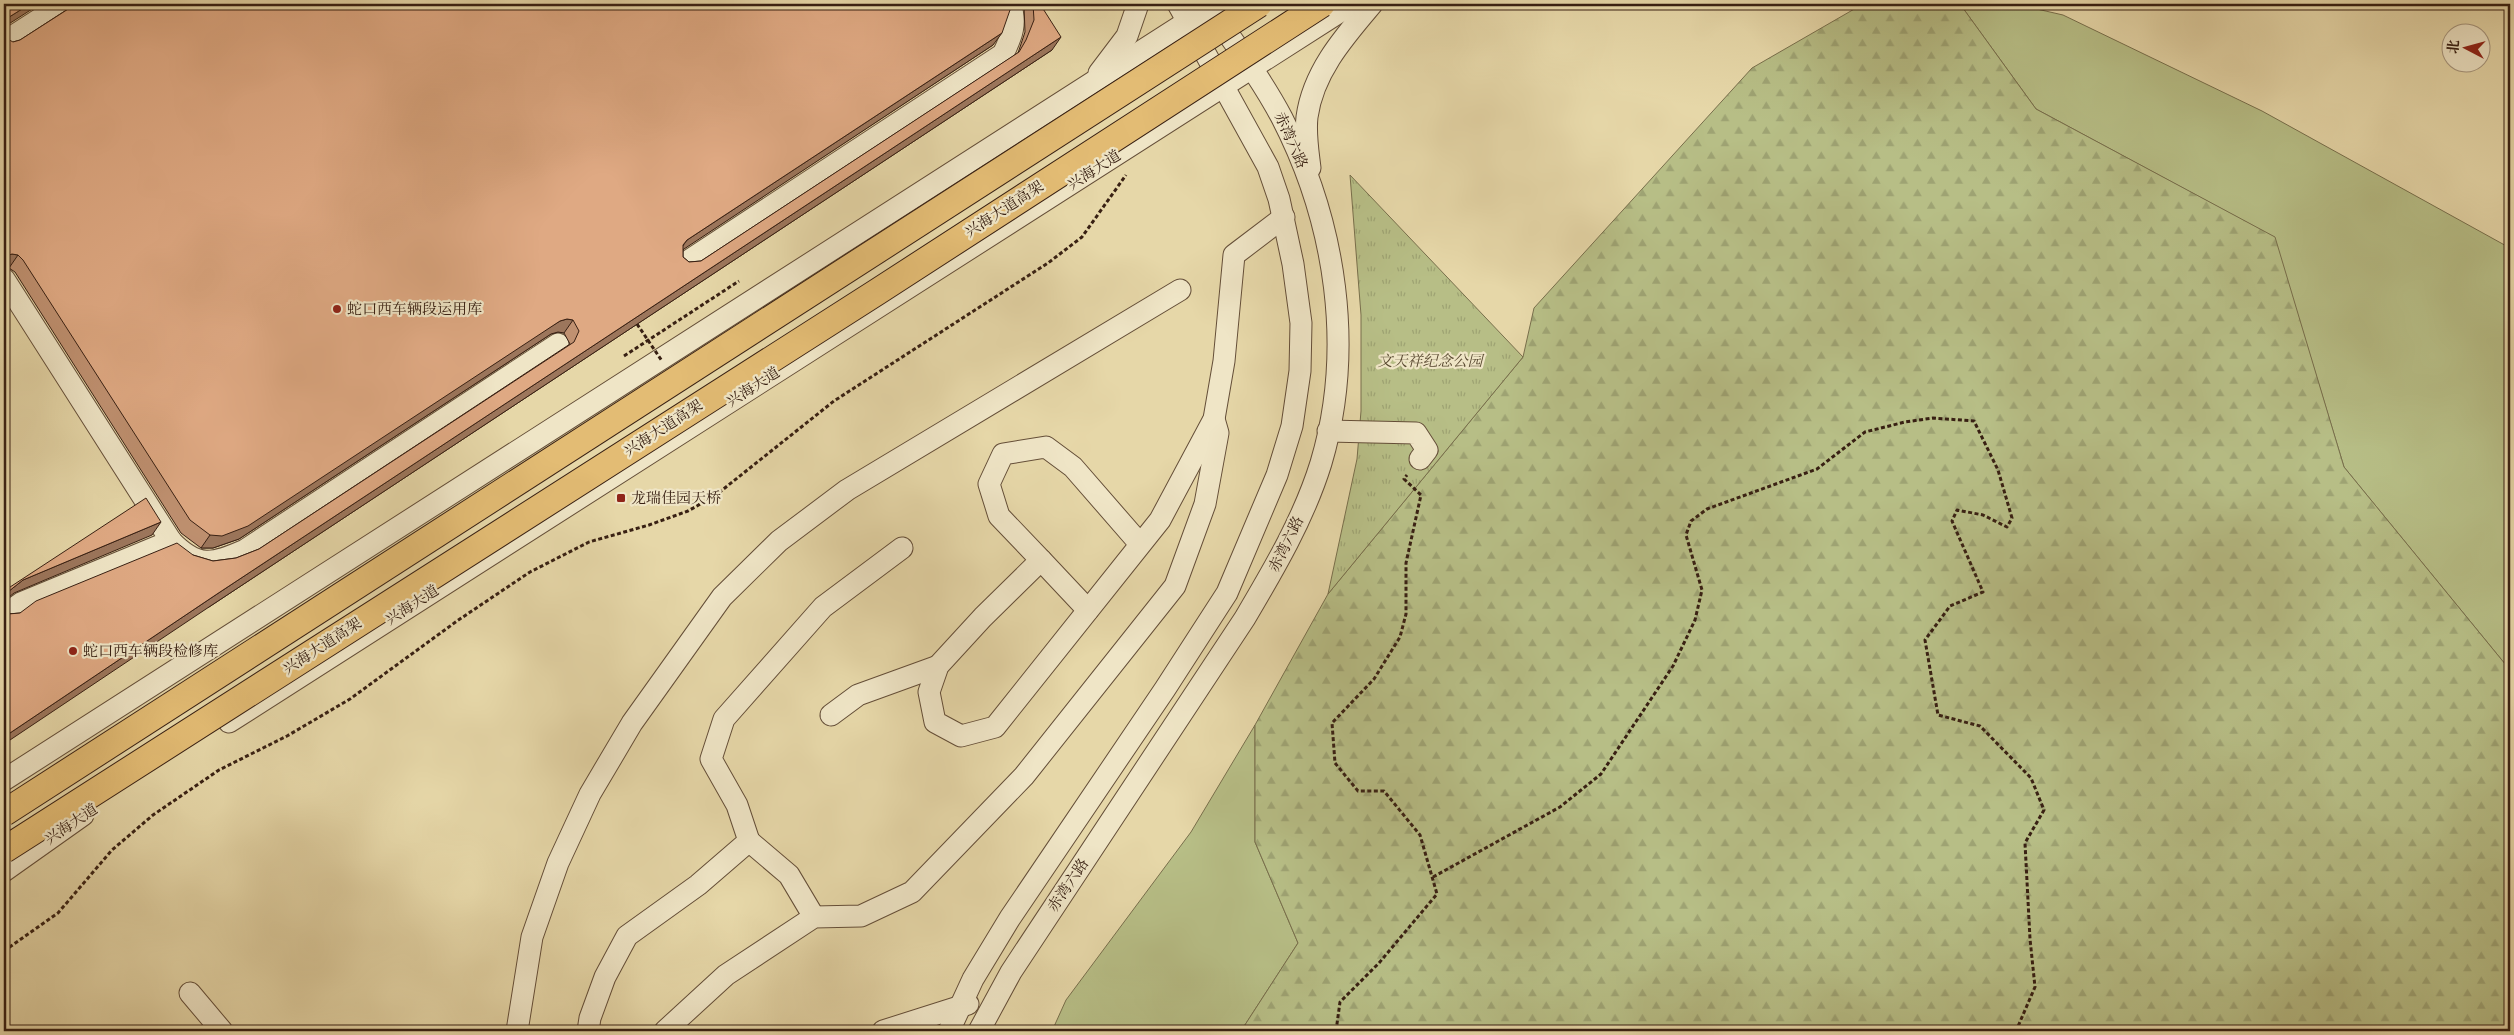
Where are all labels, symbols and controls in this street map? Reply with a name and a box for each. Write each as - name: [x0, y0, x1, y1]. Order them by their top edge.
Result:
- north arrow: [2442, 22, 2492, 72]
- text: 北: [2444, 39, 2463, 55]
- street label: 赤湾六路: [1270, 109, 1311, 171]
- street label: 兴海大道: [1064, 146, 1125, 195]
- street label: 兴海大道高架: [961, 177, 1047, 242]
- place label: 蛇口西车辆段运用库: [347, 300, 482, 319]
- marker: 蛇口西车辆段运用库: [331, 303, 343, 315]
- park label: 文天祥纪念公园: [1377, 352, 1484, 371]
- street label: 兴海大道: [723, 363, 784, 412]
- street label: 兴海大道高架: [620, 396, 706, 461]
- place label: 龙瑞佳园天桥: [631, 489, 721, 508]
- marker: 龙瑞佳园天桥: [615, 492, 627, 504]
- street label: 赤湾六路: [1265, 513, 1308, 575]
- street label: 兴海大道: [382, 581, 443, 630]
- street label: 兴海大道高架: [279, 614, 365, 679]
- place label: 蛇口西车辆段检修库: [83, 642, 218, 661]
- marker: 蛇口西车辆段检修库: [67, 645, 79, 657]
- street label: 兴海大道: [41, 800, 101, 849]
- street label: 赤湾六路: [1044, 855, 1093, 915]

